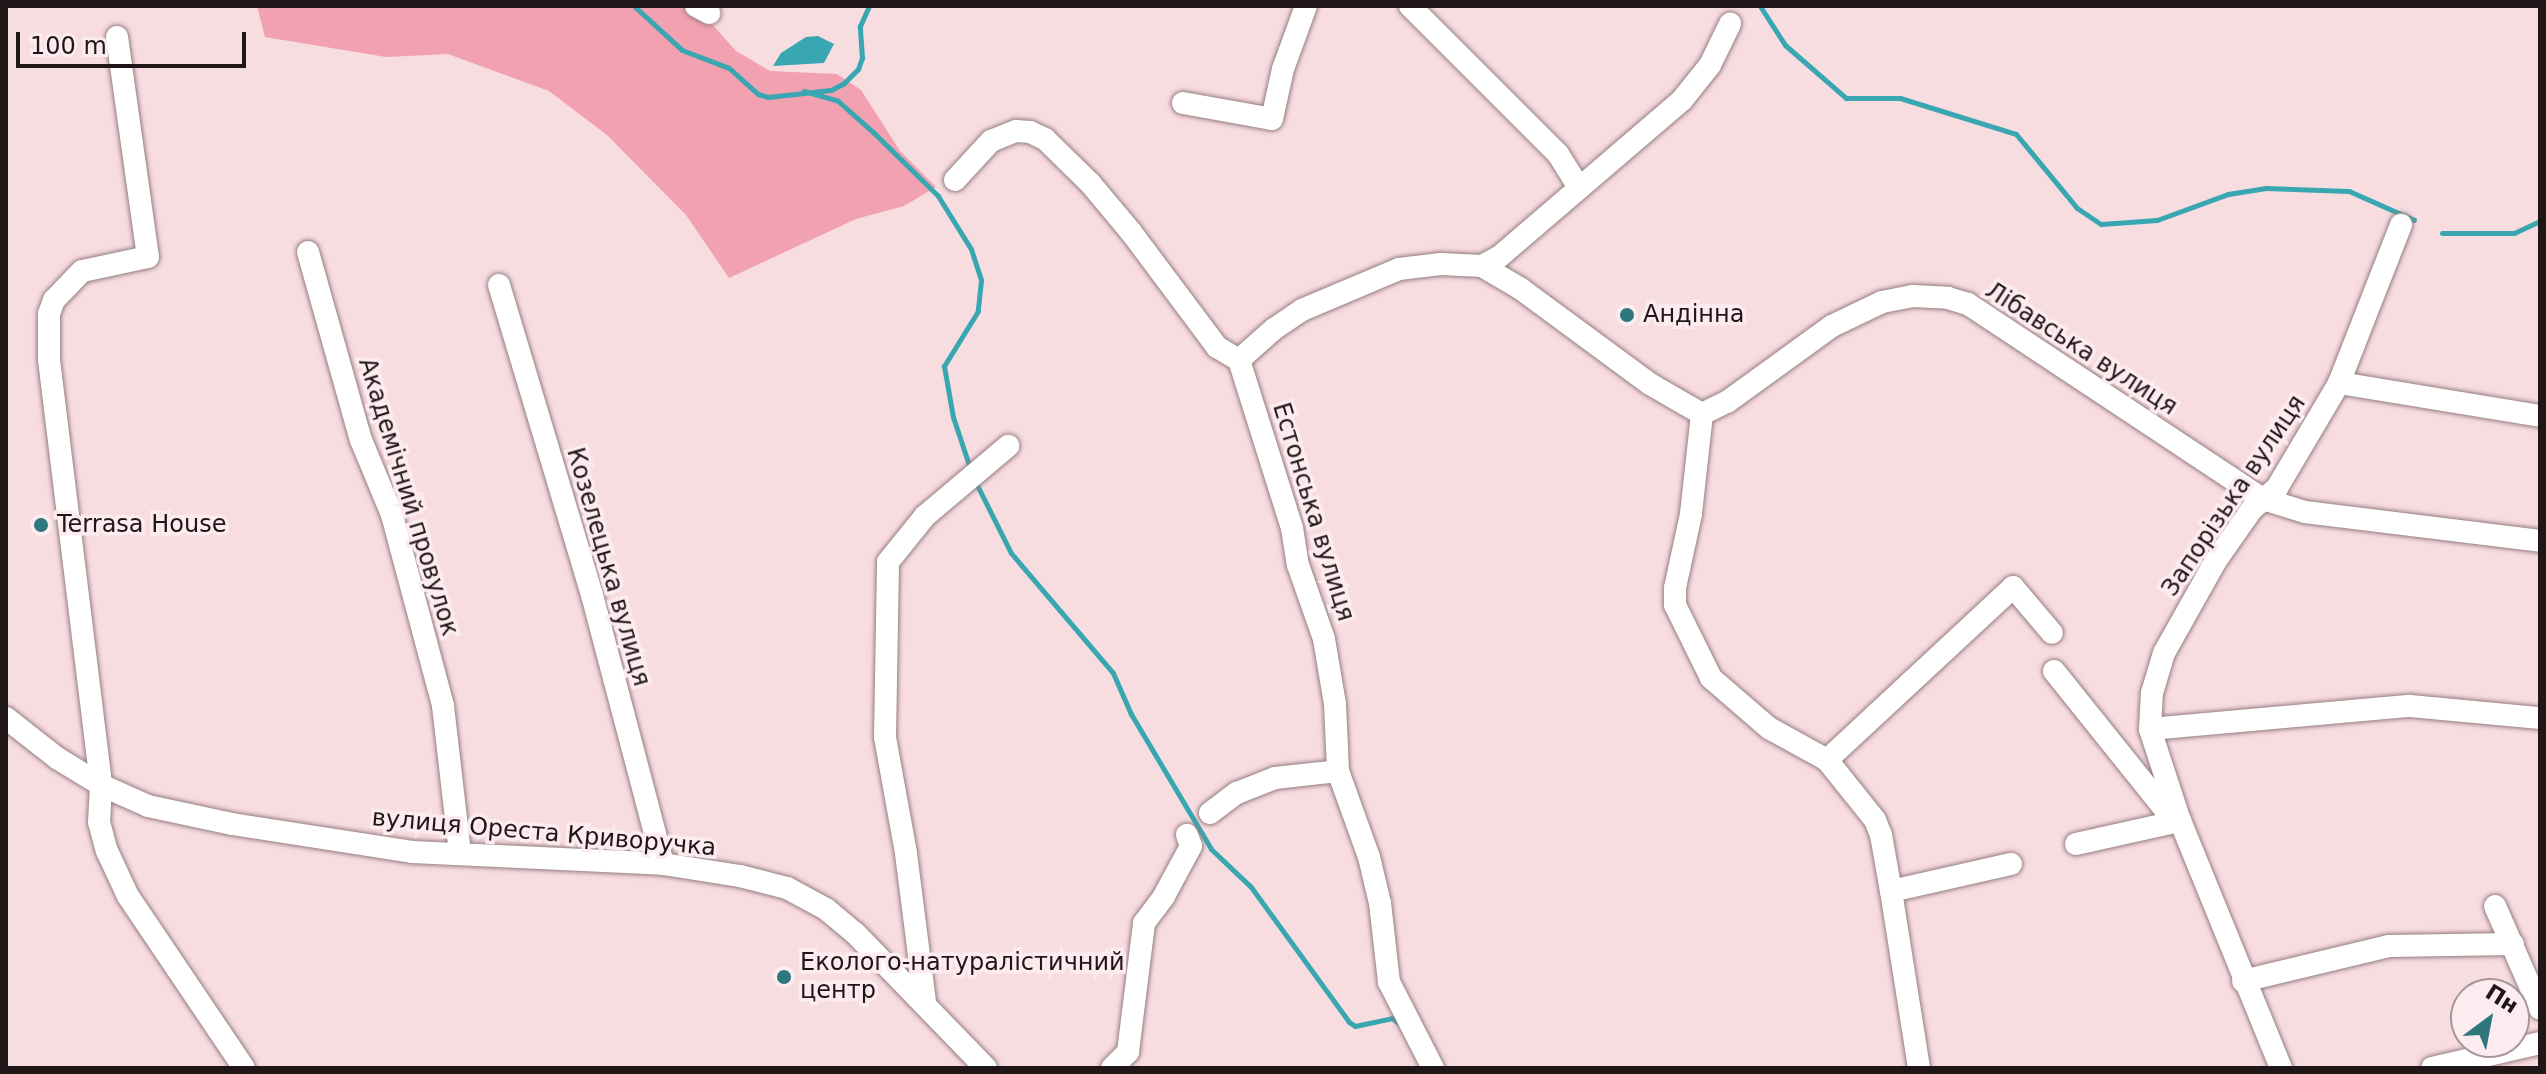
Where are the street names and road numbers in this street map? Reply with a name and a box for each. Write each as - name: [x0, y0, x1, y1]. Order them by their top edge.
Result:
- street label: Лібавська вулиця: [1980, 276, 2182, 422]
- street label: Академічний провулок: [352, 355, 464, 639]
- street label: Запорізька вулиця: [2156, 390, 2312, 602]
- street label: Естонська вулиця: [1266, 399, 1360, 625]
- street label: Козелецька вулиця: [560, 444, 656, 690]
- street label: вулиця Ореста Криворучка: [371, 804, 717, 862]

